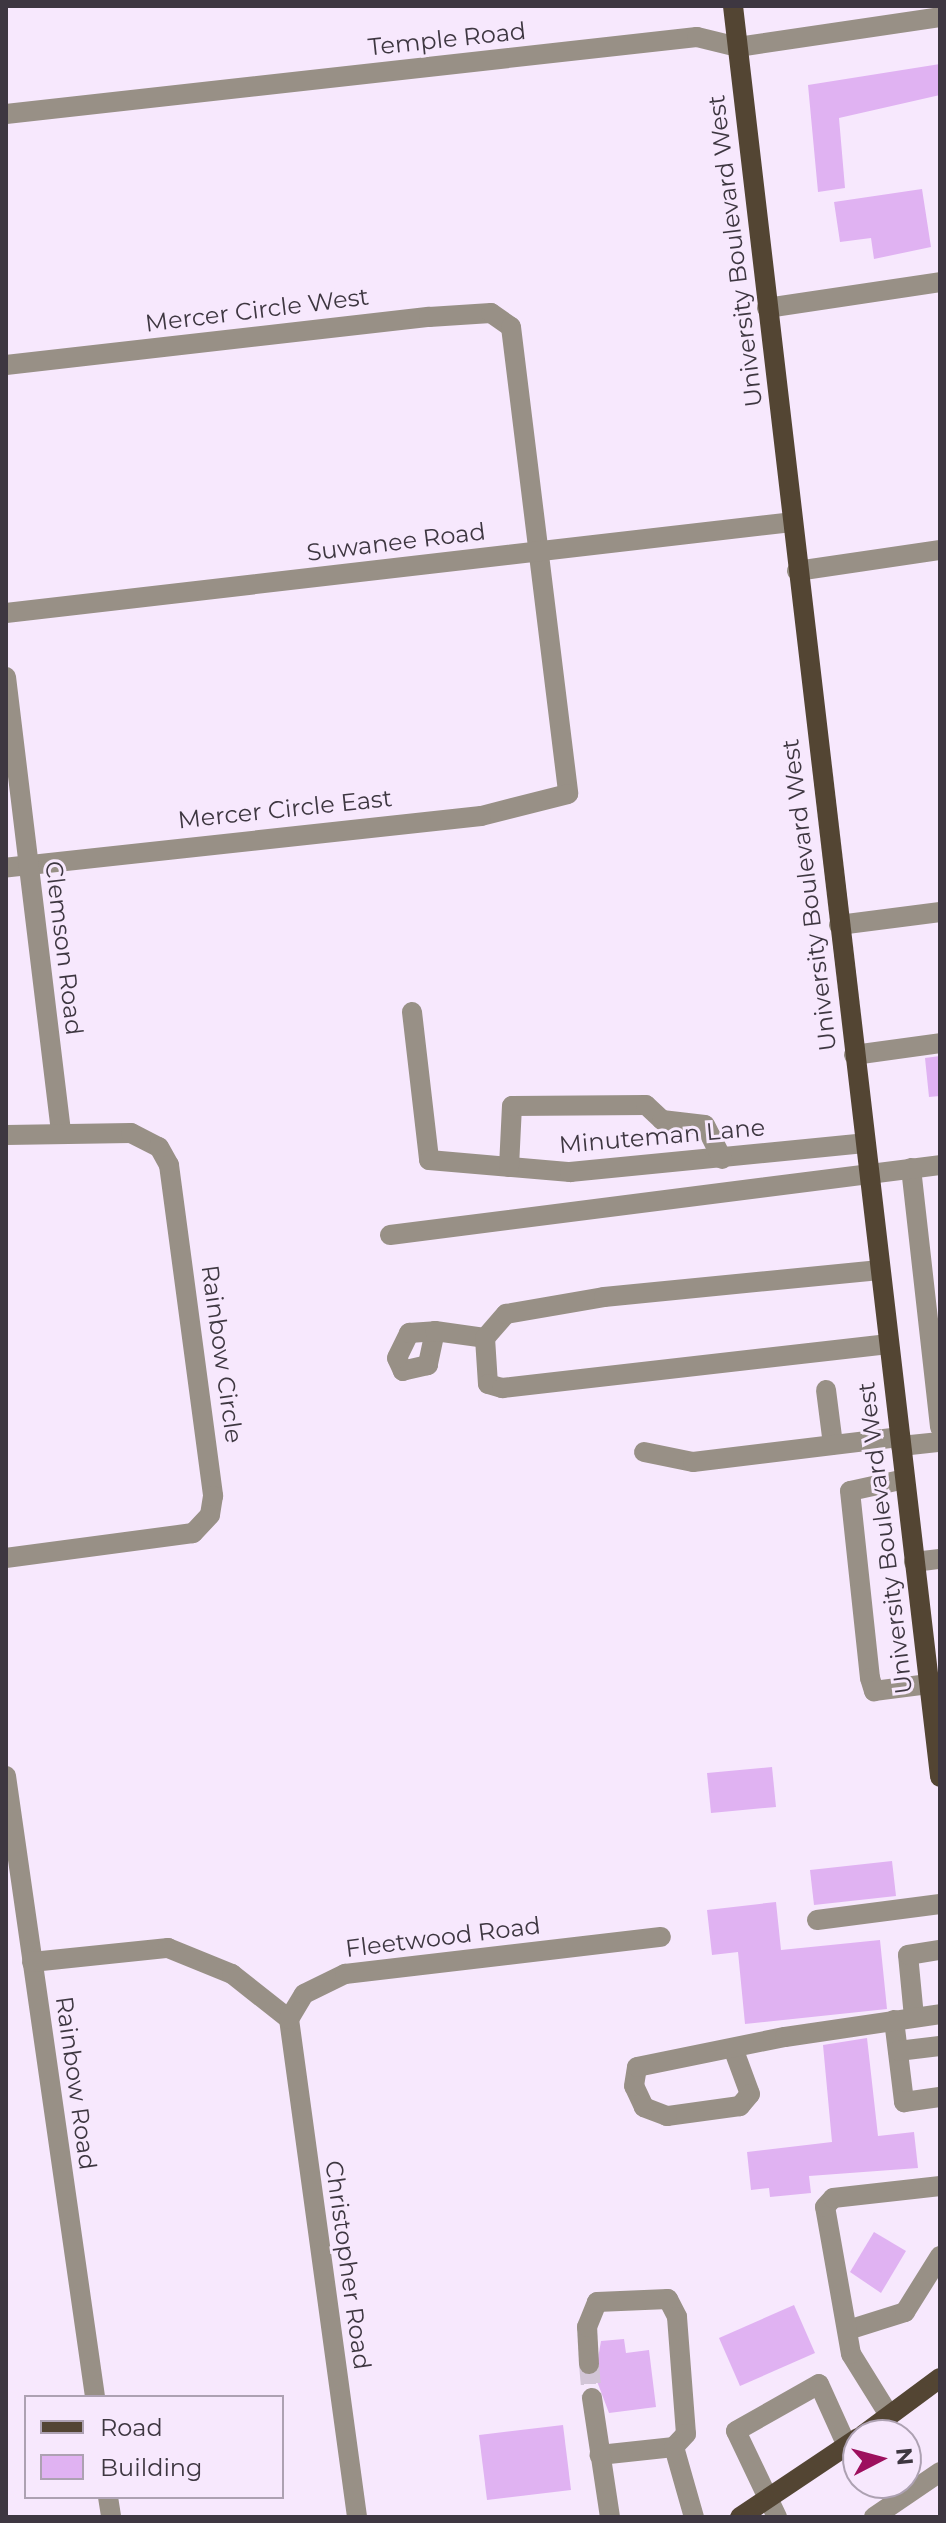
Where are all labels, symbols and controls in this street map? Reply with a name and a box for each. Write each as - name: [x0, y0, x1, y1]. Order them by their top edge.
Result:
- street label: Temple Road: [367, 16, 527, 62]
- street label: University Boulevard West: [702, 93, 768, 409]
- street label: Mercer Circle West: [144, 282, 370, 338]
- street label: Suwanee Road: [305, 517, 487, 567]
- street label: University Boulevard West: [776, 737, 842, 1053]
- street label: Mercer Circle East: [176, 783, 394, 835]
- street label: Clemson Road: [39, 859, 89, 1037]
- street label: Minuteman Lane: [558, 1113, 766, 1159]
- street label: Rainbow Circle: [195, 1263, 249, 1445]
- street label: University Boulevard West: [852, 1380, 918, 1696]
- street label: Fleetwood Road: [344, 1911, 542, 1963]
- street label: Rainbow Road: [50, 1994, 102, 2172]
- street label: Christopher Road: [319, 2159, 377, 2371]
- legend: [24, 2395, 284, 2499]
- text: Road: [100, 2413, 163, 2442]
- north arrow: [842, 2419, 922, 2499]
- text: N: [890, 2446, 919, 2467]
- text: Building: [100, 2453, 203, 2482]

